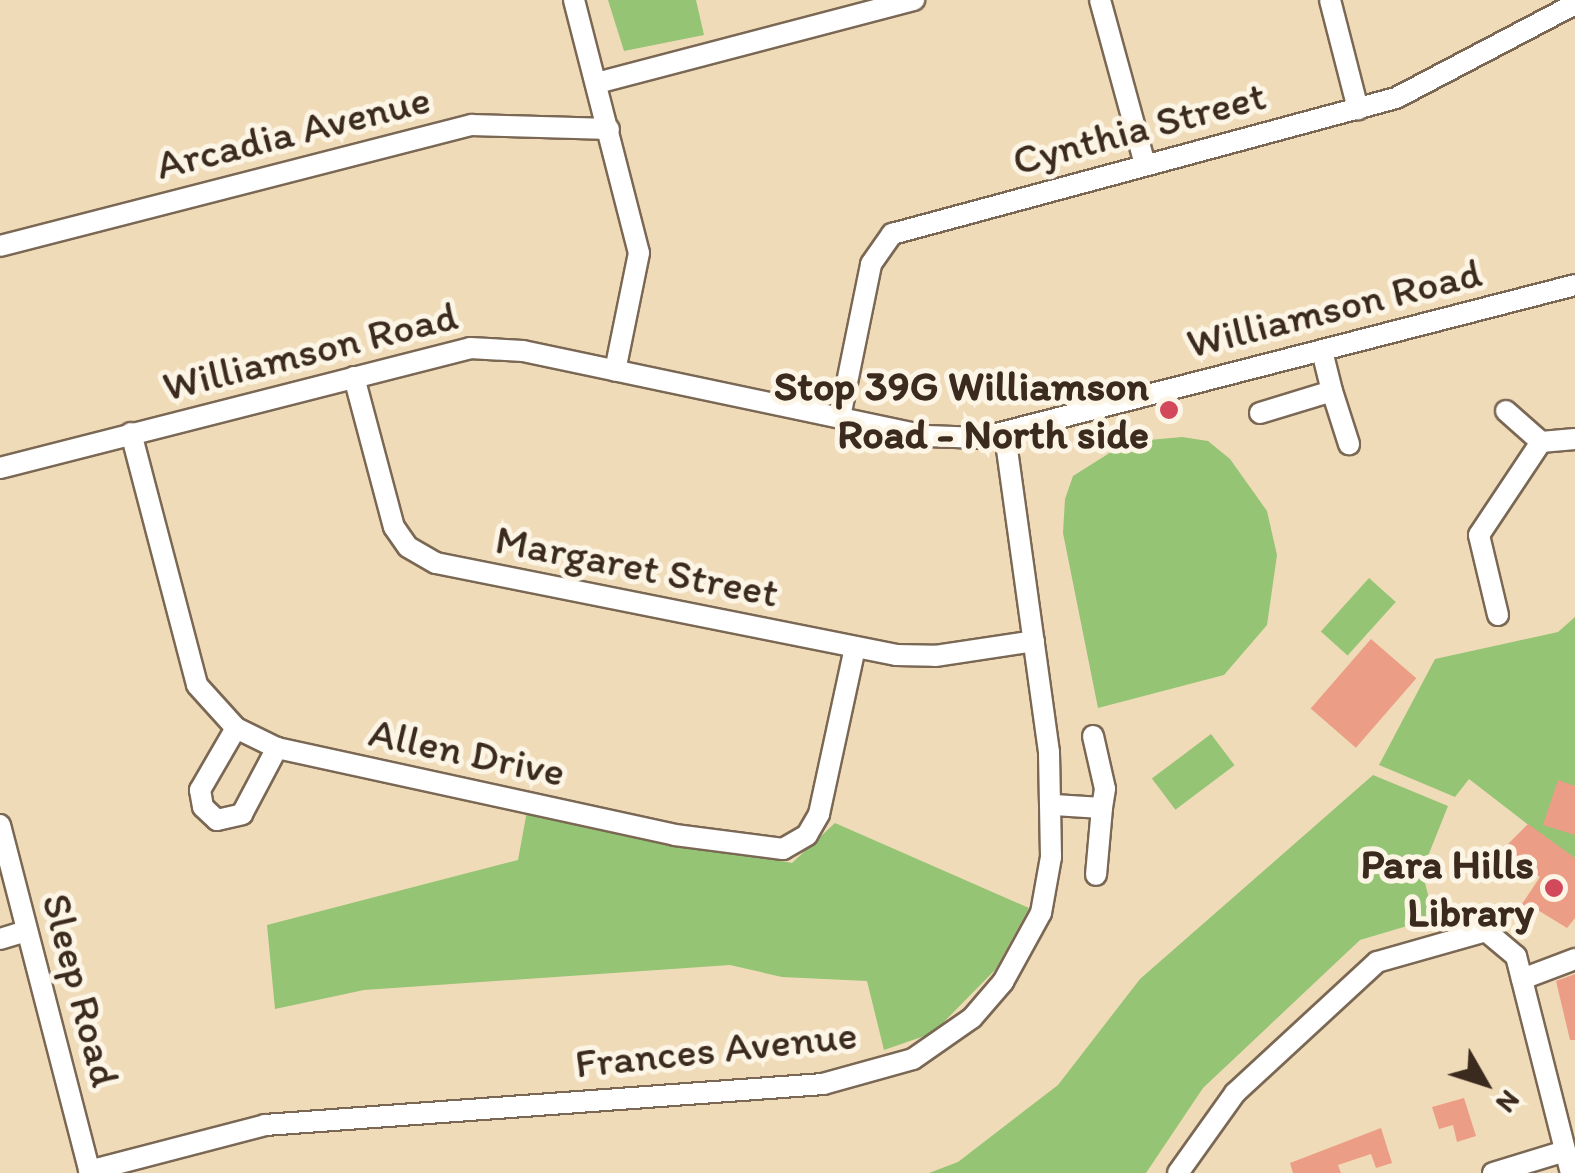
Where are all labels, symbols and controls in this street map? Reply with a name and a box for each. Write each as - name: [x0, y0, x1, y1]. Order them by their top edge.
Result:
- street label: Cynthia Street: [1007, 70, 1271, 186]
- street label: Arcadia Avenue: [151, 74, 435, 190]
- street label: Williamson Road: [1182, 247, 1486, 369]
- street label: Williamson Road: [158, 290, 462, 412]
- place label: Stop 39G Williamson Road - North side: [774, 361, 1149, 460]
- marker: Stop 39G Williamson Road - North side: [1158, 399, 1180, 421]
- street label: Margaret Street: [491, 514, 783, 618]
- street label: Allen Drive: [365, 707, 569, 797]
- place label: Para Hills Library: [1360, 839, 1534, 938]
- marker: Para Hills Library: [1543, 877, 1565, 899]
- street label: Sleep Road: [31, 889, 131, 1091]
- street label: Frances Avenue: [574, 1009, 858, 1089]
- north arrow: [1435, 1033, 1535, 1133]
- text: N: [1489, 1084, 1527, 1120]

